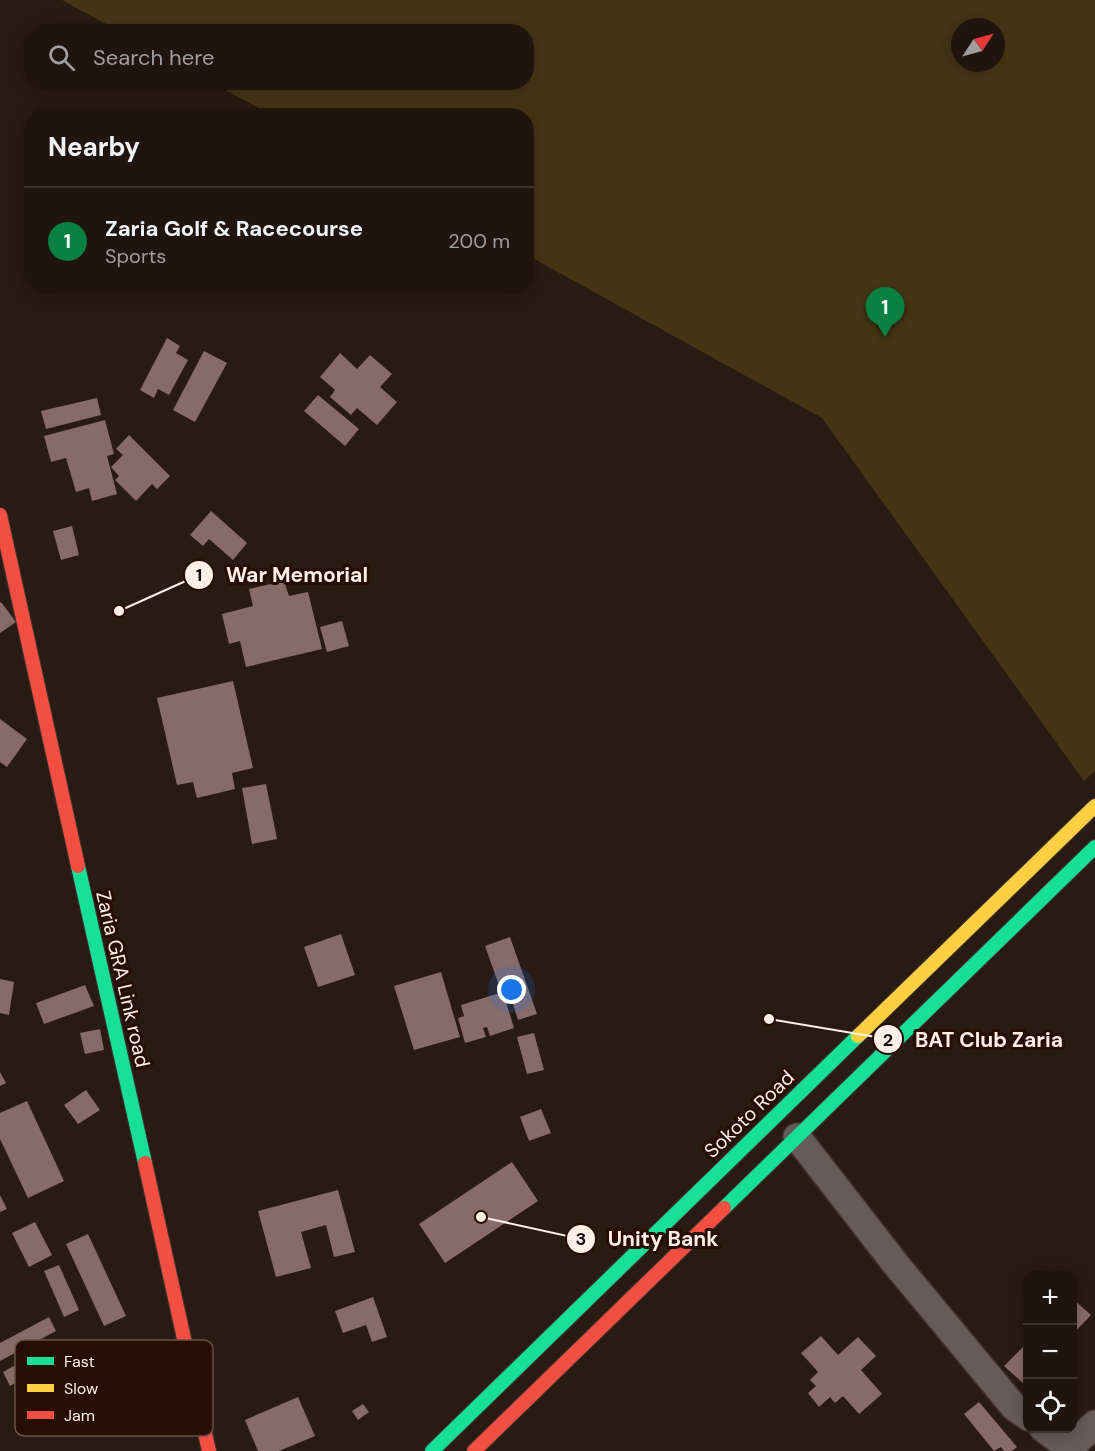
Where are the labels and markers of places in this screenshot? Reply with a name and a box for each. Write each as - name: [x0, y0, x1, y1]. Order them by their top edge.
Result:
- pin: 1: [866, 288, 904, 337]
- callout: War Memorial: [184, 555, 380, 594]
- callout: BAT Club Zaria: [873, 1020, 1075, 1059]
- callout: Unity Bank: [566, 1219, 730, 1258]

